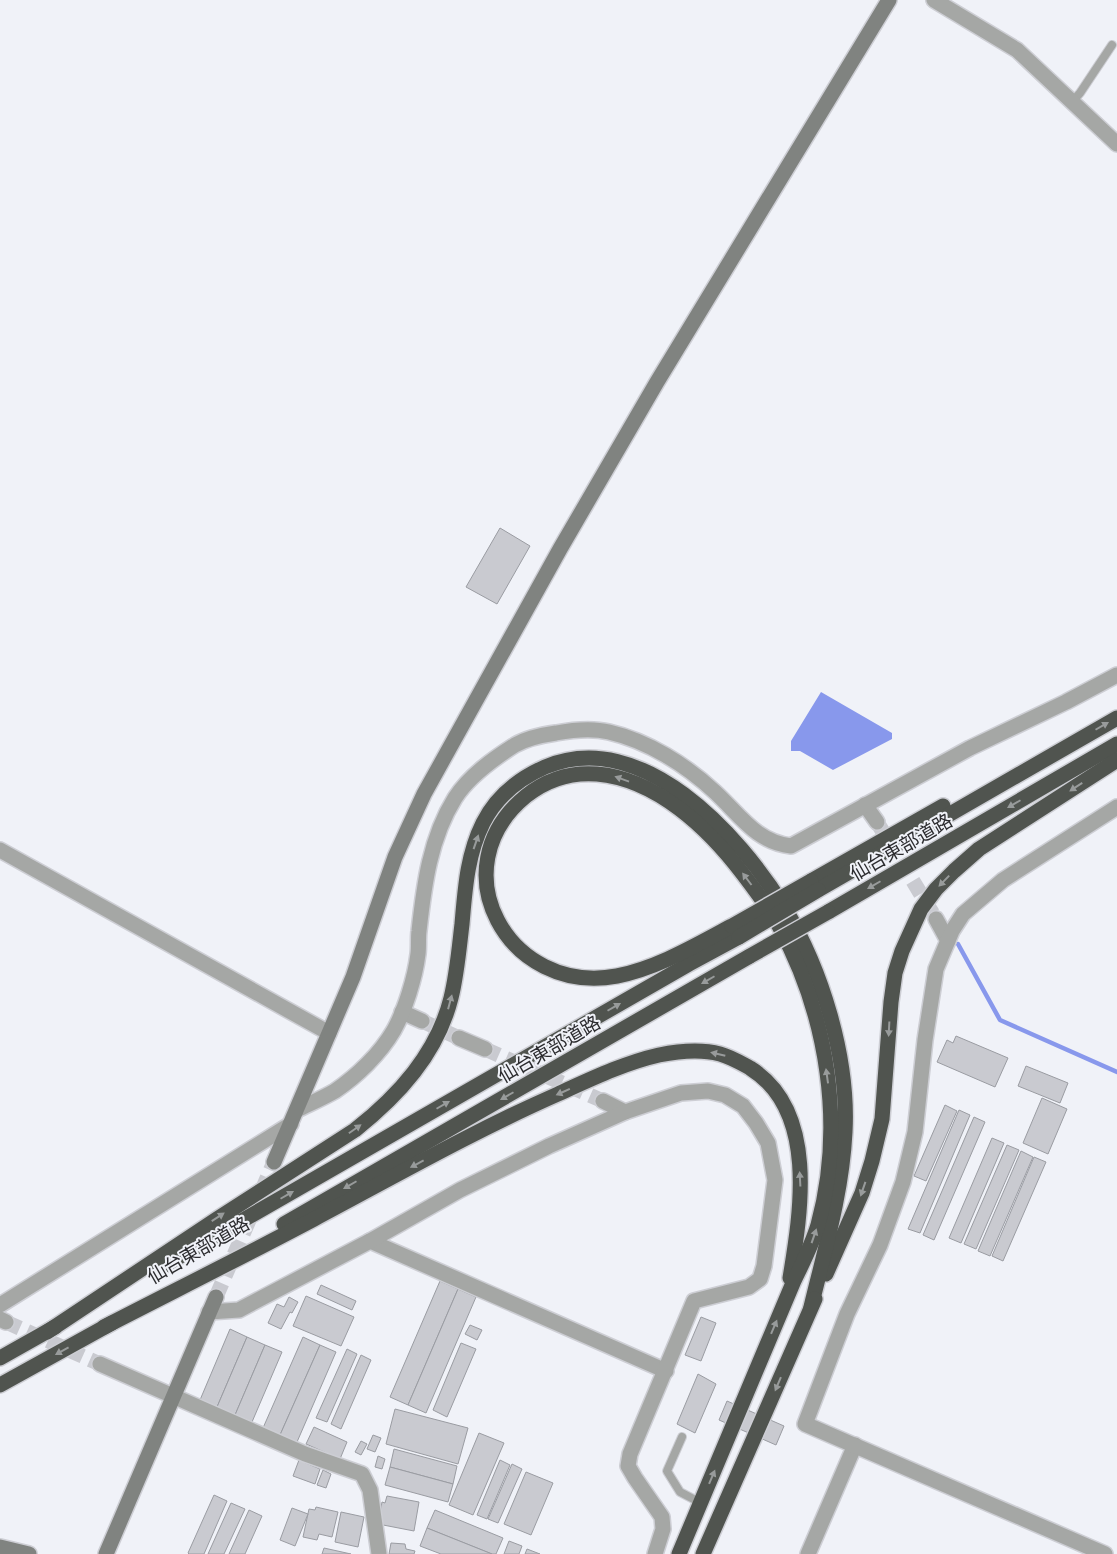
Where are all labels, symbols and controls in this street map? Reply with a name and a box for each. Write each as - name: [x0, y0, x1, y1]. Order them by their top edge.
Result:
- one-way arrow: [1096, 722, 1109, 731]
- one-way arrow: [614, 775, 629, 783]
- one-way arrow: [1069, 782, 1083, 792]
- one-way arrow: [1008, 799, 1021, 808]
- street label: 仙台東部道路: [844, 806, 957, 888]
- one-way arrow: [473, 834, 480, 849]
- one-way arrow: [741, 873, 752, 886]
- one-way arrow: [938, 875, 950, 887]
- one-way arrow: [867, 881, 881, 890]
- one-way arrow: [701, 976, 715, 984]
- one-way arrow: [446, 994, 454, 1009]
- one-way arrow: [608, 1003, 621, 1012]
- street label: 仙台東部道路: [492, 1008, 605, 1090]
- one-way arrow: [885, 1022, 893, 1038]
- one-way arrow: [710, 1050, 725, 1058]
- one-way arrow: [822, 1067, 830, 1083]
- one-way arrow: [556, 1088, 570, 1096]
- one-way arrow: [500, 1092, 513, 1101]
- one-way arrow: [435, 1101, 450, 1109]
- one-way arrow: [348, 1124, 362, 1134]
- one-way arrow: [410, 1160, 424, 1168]
- one-way arrow: [795, 1171, 803, 1187]
- one-way arrow: [344, 1181, 357, 1190]
- one-way arrow: [859, 1182, 867, 1197]
- one-way arrow: [279, 1191, 294, 1199]
- street label: 仙台東部道路: [141, 1209, 254, 1291]
- one-way arrow: [212, 1213, 225, 1222]
- one-way arrow: [810, 1228, 818, 1243]
- one-way arrow: [771, 1320, 779, 1334]
- one-way arrow: [54, 1347, 69, 1355]
- one-way arrow: [774, 1377, 782, 1392]
- one-way arrow: [708, 1470, 716, 1484]

